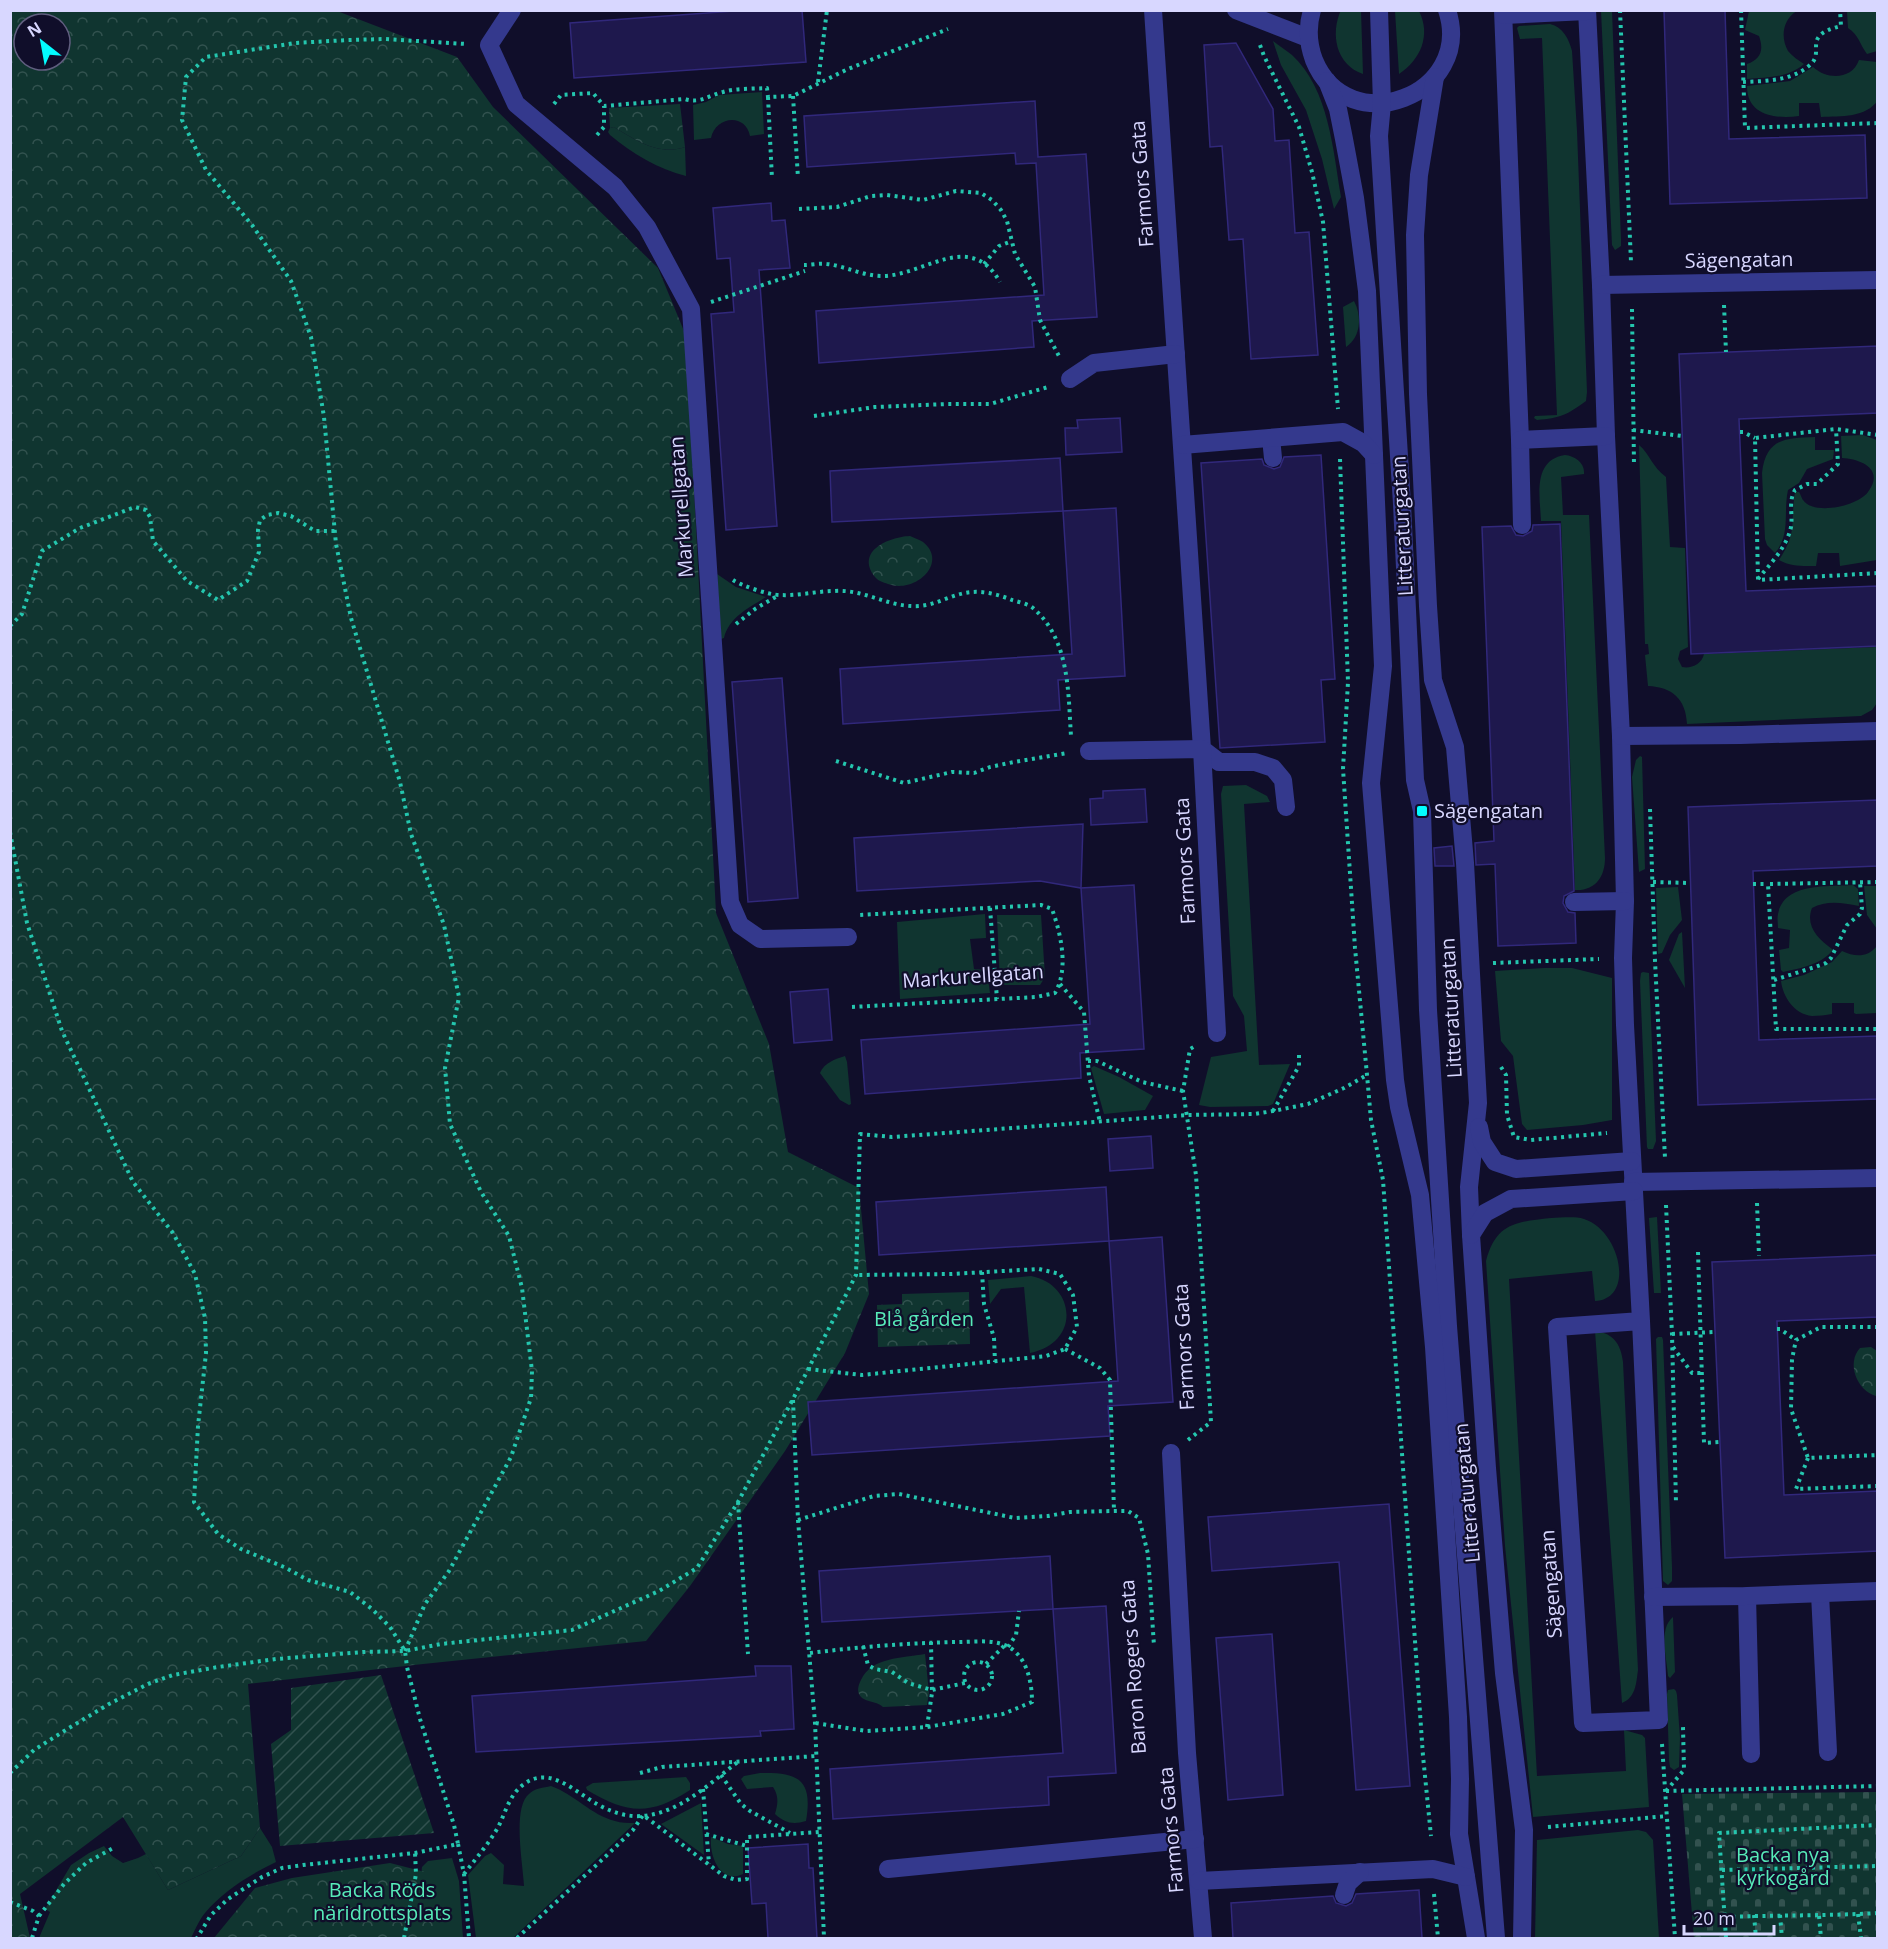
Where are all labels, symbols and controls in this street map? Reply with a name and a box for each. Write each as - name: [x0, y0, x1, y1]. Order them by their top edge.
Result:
- north arrow: [12, 12, 72, 72]
- text: N: [23, 16, 46, 42]
- street label: Farmors Gata: [1124, 120, 1159, 248]
- street label: Sägengatan: [1684, 245, 1794, 274]
- street label: Markurellgatan: [662, 435, 699, 579]
- street label: Litteraturgatan: [1384, 455, 1419, 597]
- street label: Farmors Gata: [1168, 797, 1201, 925]
- place label: Sägengatan: [1434, 797, 1543, 824]
- marker: Sägengatan: [1415, 804, 1429, 818]
- street label: Litteraturgatan: [1433, 937, 1468, 1079]
- street label: Markurellgatan: [901, 957, 1045, 994]
- street label: Farmors Gata: [1167, 1283, 1200, 1411]
- park label: Blå gården: [874, 1305, 974, 1332]
- street label: Litteraturgatan: [1447, 1422, 1486, 1564]
- street label: Sägengatan: [1533, 1529, 1568, 1639]
- street label: Baron Rogers Gata: [1113, 1579, 1152, 1755]
- street label: Farmors Gata: [1152, 1766, 1189, 1894]
- park label: Backa nya kyrkogård: [1736, 1841, 1830, 1891]
- park label: Backa Röds näridrottsplats: [313, 1876, 451, 1926]
- scale bar: [1684, 1898, 1774, 1936]
- text: 20 m: [1693, 1906, 1735, 1930]

